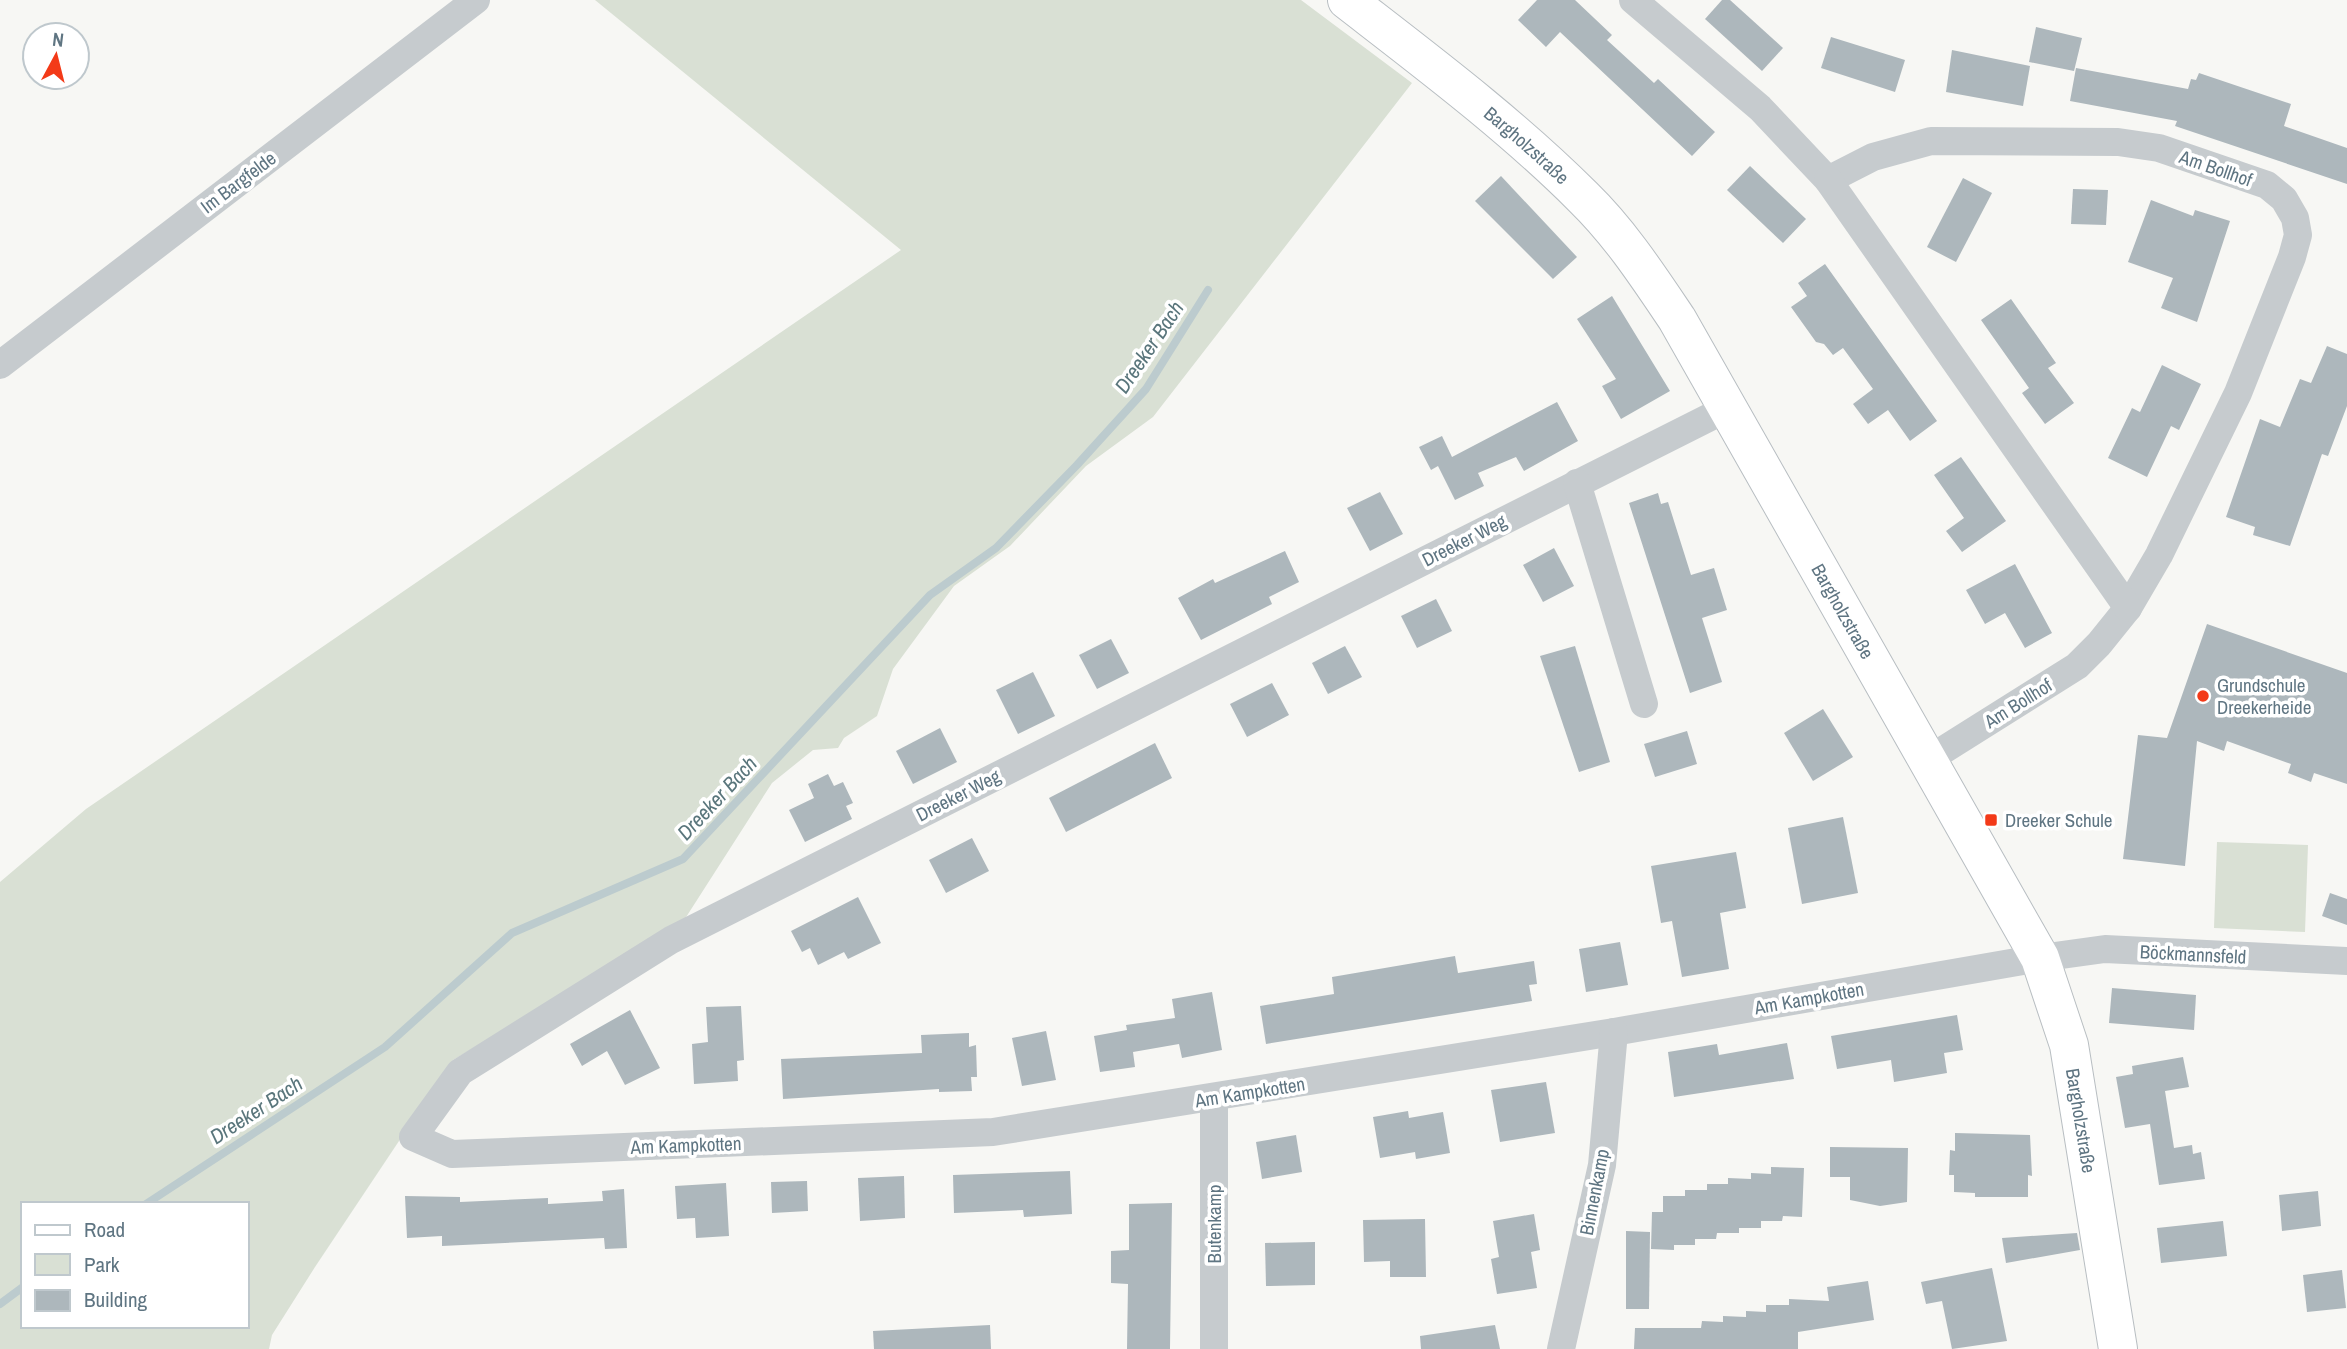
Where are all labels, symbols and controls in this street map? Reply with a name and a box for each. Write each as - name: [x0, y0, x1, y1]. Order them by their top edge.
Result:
- north arrow: [21, 21, 91, 91]
- text: N: [51, 26, 65, 53]
- street label: Bargholzstraße: [1479, 100, 1575, 190]
- street label: Am Bollhof: [2175, 143, 2256, 193]
- street label: Im Bargfelde: [195, 145, 281, 219]
- water label: Dreeker Bach: [1108, 295, 1190, 399]
- street label: Dreeker Weg: [1417, 507, 1511, 572]
- street label: Bargholzstraße: [1806, 559, 1880, 664]
- street label: Am Bollhof: [1978, 672, 2057, 735]
- place label: Grundschule Dreekerheide: [2217, 672, 2311, 720]
- marker: Grundschule Dreekerheide: [2195, 688, 2211, 704]
- water label: Dreeker Bach: [670, 750, 764, 846]
- street label: Dreeker Weg: [911, 762, 1005, 827]
- place label: Dreeker Schule: [2005, 807, 2112, 833]
- marker: Dreeker Schule: [1983, 812, 1999, 828]
- street label: Böckmannsfeld: [2139, 938, 2247, 970]
- street label: Am Kampkotten: [1751, 976, 1866, 1021]
- street label: Bargholzstraße: [2060, 1066, 2102, 1175]
- water label: Dreeker Bach: [204, 1069, 308, 1151]
- street label: Am Kampkotten: [1192, 1070, 1307, 1114]
- street label: Am Kampkotten: [629, 1130, 742, 1160]
- street label: Binnenkamp: [1573, 1147, 1615, 1237]
- street label: Butenkamp: [1201, 1185, 1227, 1263]
- legend: [21, 1202, 248, 1328]
- text: Road: [84, 1215, 125, 1244]
- text: Park: [84, 1250, 120, 1279]
- text: Building: [84, 1285, 148, 1314]

